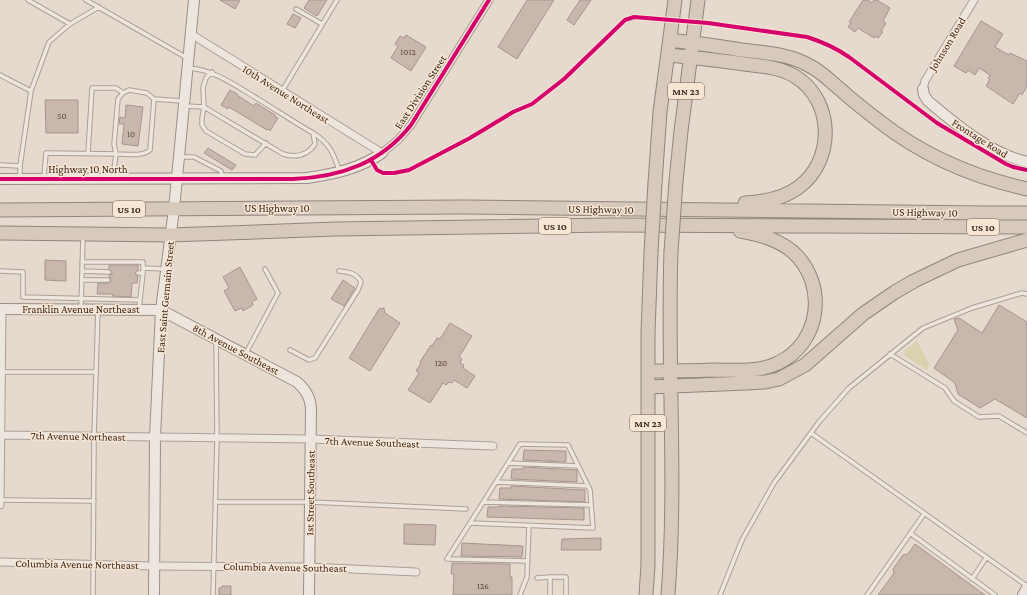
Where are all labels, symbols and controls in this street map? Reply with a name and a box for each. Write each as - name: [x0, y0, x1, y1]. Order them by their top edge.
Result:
- street label: Johnson Road: [926, 15, 969, 74]
- house number: 1012: [400, 47, 416, 57]
- street label: East Division Street: [392, 53, 449, 131]
- street label: 10th Avenue Northeast: [240, 62, 332, 126]
- road number: MN 23: [668, 83, 704, 99]
- house number: 50: [57, 111, 67, 121]
- street label: Frontage Road: [949, 116, 1010, 161]
- house number: 10: [127, 129, 135, 139]
- street label: Highway 10 North: [48, 163, 128, 176]
- road number: US 10: [113, 201, 145, 217]
- street label: US Highway 10: [244, 202, 310, 215]
- street label: US Highway 10: [568, 202, 634, 217]
- street label: US Highway 10: [892, 205, 958, 220]
- road number: US 10: [539, 218, 571, 234]
- road number: US 10: [967, 219, 999, 235]
- street label: East Saint Germain Street: [154, 240, 176, 353]
- street label: Franklin Avenue Northeast: [22, 303, 140, 315]
- street label: 8th Avenue Southeast: [191, 321, 281, 377]
- house number: 120: [435, 358, 447, 368]
- road number: MN 23: [630, 415, 666, 431]
- street label: 7th Avenue Northeast: [30, 429, 126, 443]
- street label: 7th Avenue Southeast: [324, 434, 420, 450]
- street label: 1st Street Southeast: [303, 450, 317, 536]
- street label: Columbia Avenue Northeast: [15, 557, 139, 571]
- street label: Columbia Avenue Southeast: [223, 560, 347, 574]
- house number: 126: [477, 581, 489, 591]

